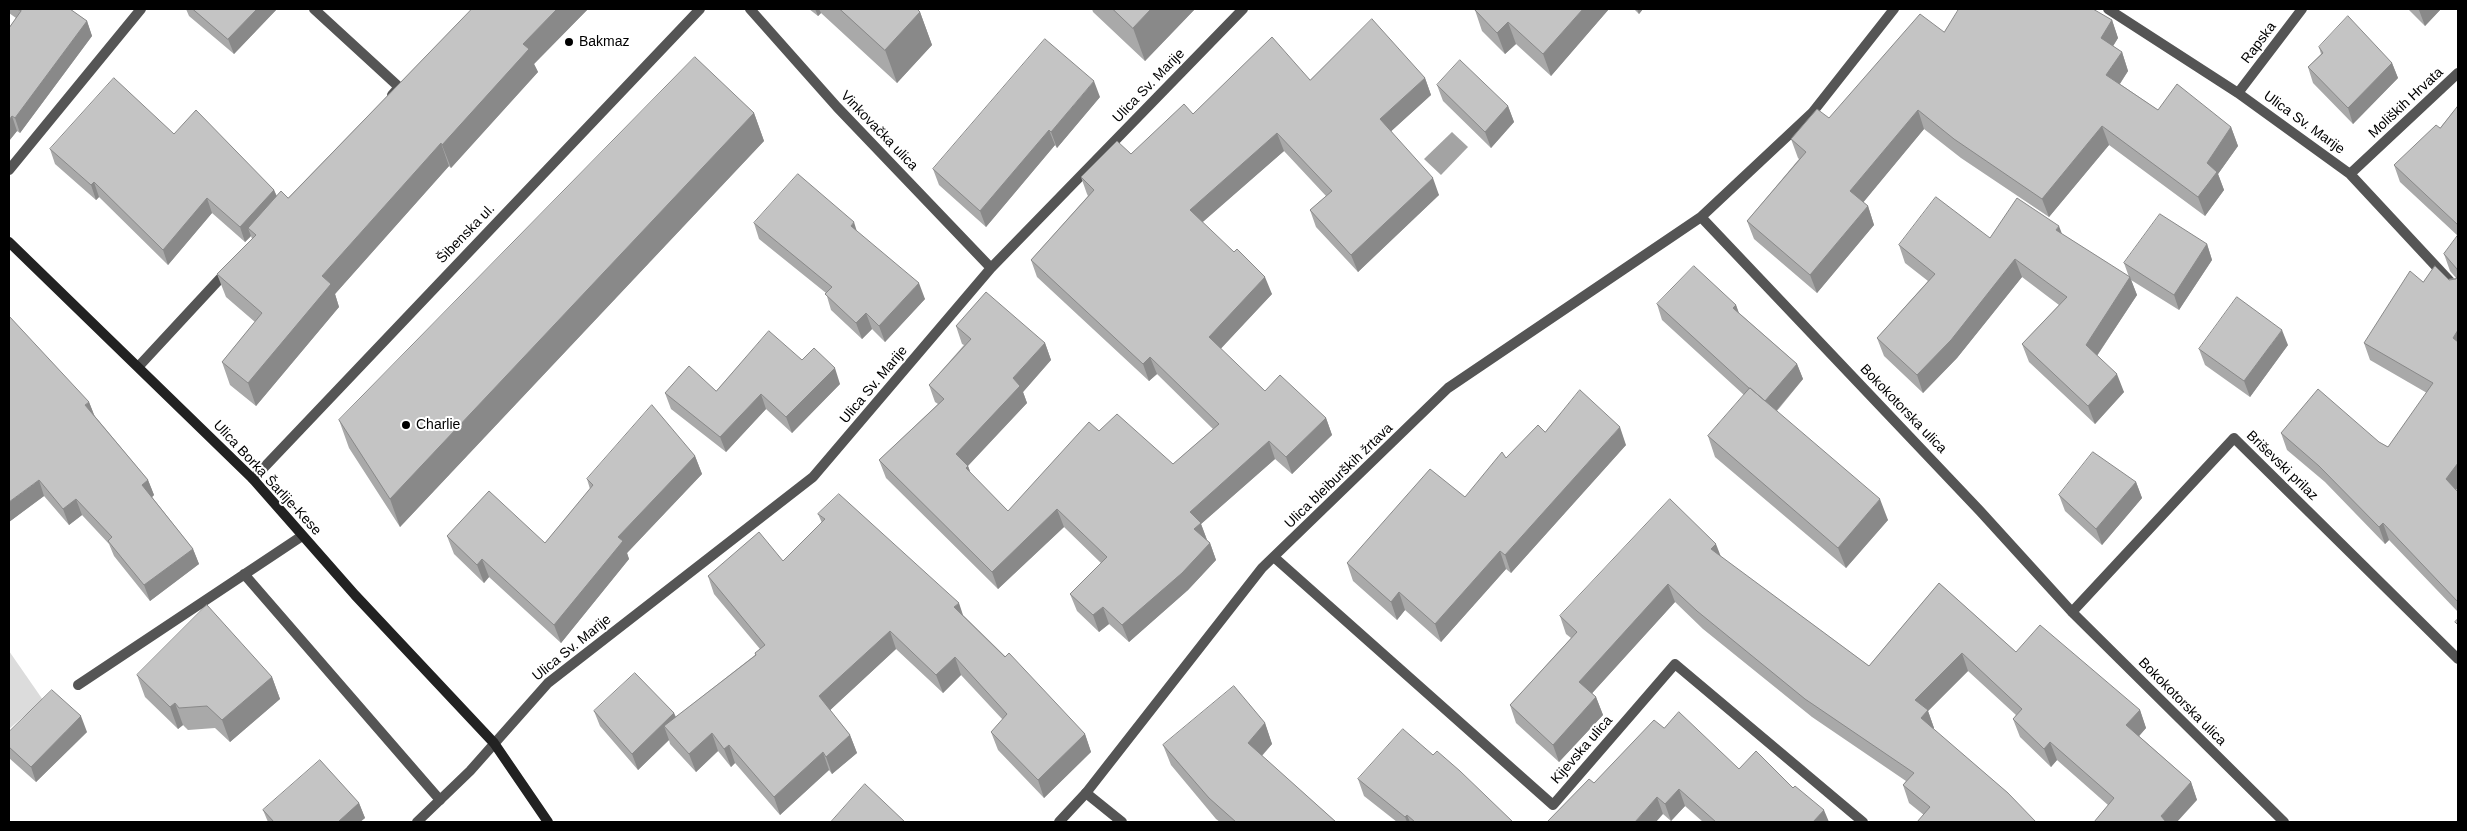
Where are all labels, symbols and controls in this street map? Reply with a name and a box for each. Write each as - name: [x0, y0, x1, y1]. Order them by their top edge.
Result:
- street label: Rapska: [2238, 19, 2280, 67]
- place label: Bakmaz: [579, 34, 630, 50]
- marker: Bakmaz: [563, 36, 575, 48]
- street label: Ulica Sv. Marije: [1110, 46, 1188, 126]
- street label: Moliških Hrvata: [2365, 64, 2447, 142]
- street label: Vinkovačka ulica: [837, 88, 921, 174]
- street label: Ulica Sv. Marije: [2260, 88, 2348, 158]
- street label: Šibenska ul.: [433, 201, 499, 267]
- street label: Ulica Sv. Marije: [837, 343, 911, 427]
- street label: Bokokotorska ulica: [1856, 361, 1950, 457]
- street label: Ulica Borka Šarlije-Kese: [209, 417, 325, 539]
- place label: Charlie: [416, 417, 460, 433]
- marker: Charlie: [400, 419, 412, 431]
- street label: Ulica bleiburških žrtava: [1281, 420, 1397, 532]
- street label: Briševski prilaz: [2243, 428, 2321, 504]
- street label: Ulica Sv. Marije: [529, 611, 615, 685]
- street label: Bokokotorska ulica: [2135, 655, 2229, 749]
- street label: Kijevska ulica: [1548, 712, 1616, 788]

